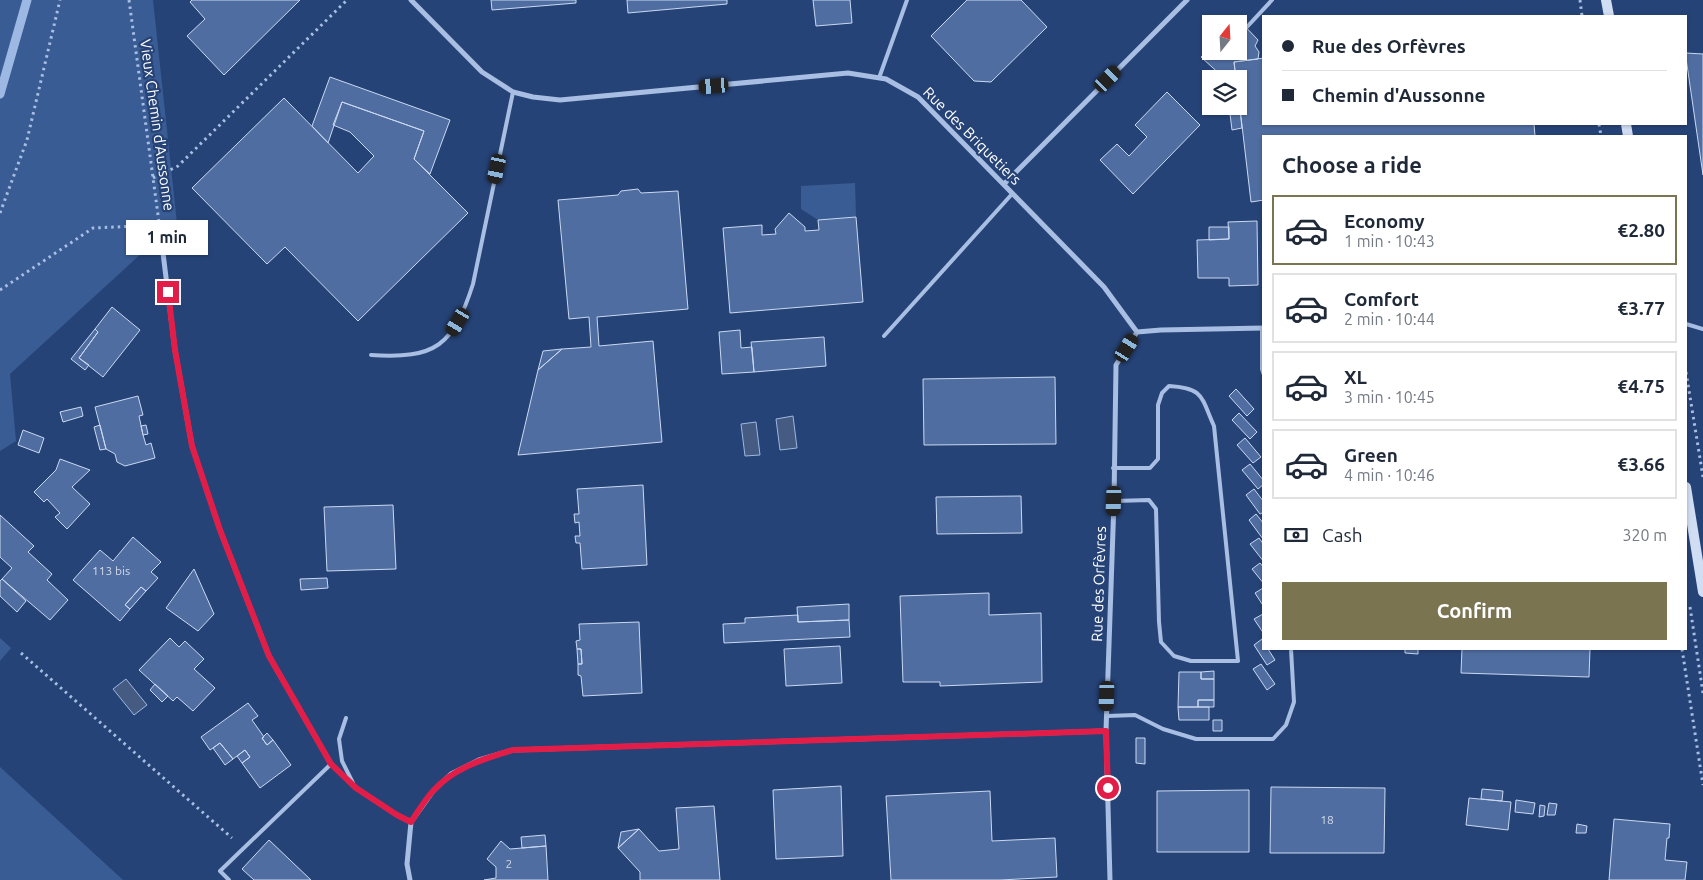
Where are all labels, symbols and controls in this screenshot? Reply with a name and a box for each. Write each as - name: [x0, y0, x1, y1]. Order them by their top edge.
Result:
- north arrow: [1202, 15, 1248, 60]
- map controls: [1202, 15, 1247, 115]
- text: Rue des Orfèvres: [1312, 35, 1466, 57]
- street label: Vieux Chemin d'Aussonne: [137, 38, 178, 212]
- car: [1092, 63, 1123, 95]
- button: layers: [1202, 70, 1247, 115]
- car: [698, 77, 729, 95]
- street label: Rue des Briquetiers: [920, 83, 1025, 188]
- text: Chemin d'Aussonne: [1312, 84, 1486, 106]
- text: Choose a ride: [1282, 152, 1422, 177]
- car: [486, 153, 507, 185]
- icon: car: [1284, 208, 1329, 253]
- text: Economy: [1344, 210, 1425, 232]
- text: €2.80: [1617, 219, 1665, 241]
- callout: 1 min: [127, 220, 209, 254]
- text: 1 min: [147, 228, 187, 246]
- text: 1 min · 10:43: [1344, 232, 1435, 250]
- route end: [157, 281, 179, 303]
- icon: car: [1284, 286, 1329, 331]
- text: Comfort: [1344, 288, 1419, 310]
- text: €3.77: [1617, 297, 1665, 319]
- car: [443, 305, 472, 339]
- text: 2 min · 10:44: [1344, 310, 1435, 328]
- car: [1112, 331, 1141, 365]
- icon: car: [1284, 364, 1329, 409]
- text: XL: [1344, 366, 1367, 388]
- text: €4.75: [1617, 375, 1665, 397]
- text: 3 min · 10:45: [1344, 388, 1435, 406]
- icon: car: [1284, 442, 1329, 487]
- text: Green: [1344, 444, 1398, 466]
- text: €3.66: [1617, 453, 1665, 475]
- text: 4 min · 10:46: [1344, 466, 1435, 484]
- car: [1105, 486, 1122, 516]
- icon: cash: [1282, 521, 1310, 549]
- text: Cash: [1322, 524, 1363, 546]
- street label: Rue des Orfèvres: [1088, 526, 1109, 642]
- text: 320 m: [1622, 526, 1667, 544]
- house number: 113 bis: [92, 564, 130, 577]
- button: Confirm: [1282, 582, 1667, 640]
- car: [1098, 681, 1115, 711]
- route start: [1097, 777, 1119, 799]
- house number: 18: [1320, 813, 1334, 826]
- house number: 2: [506, 857, 512, 870]

